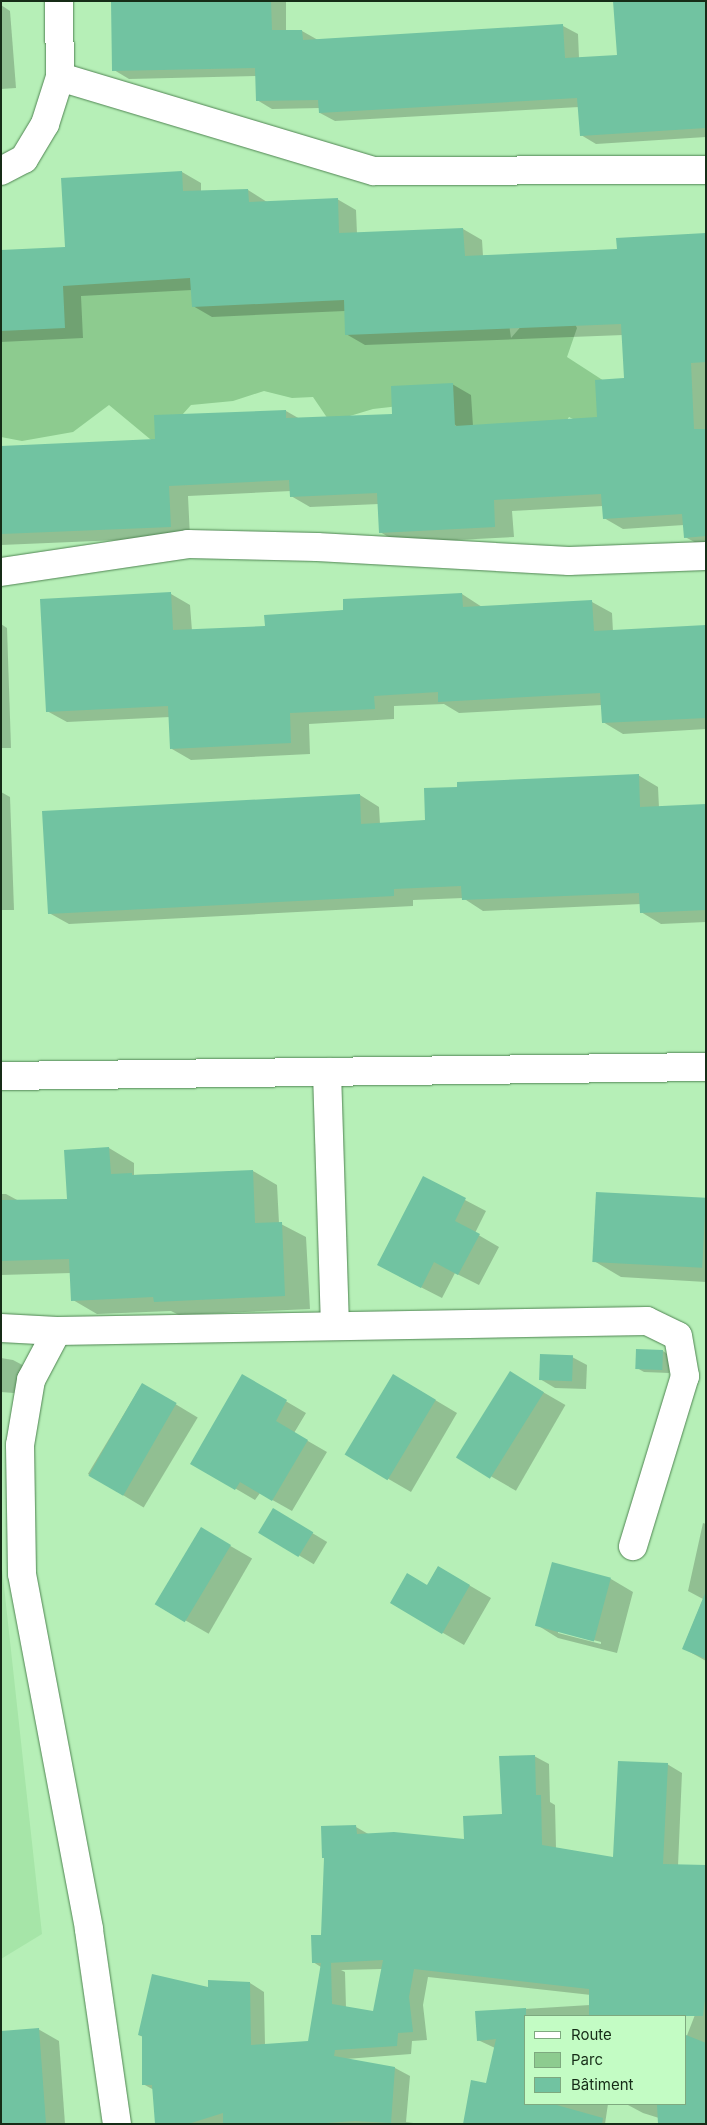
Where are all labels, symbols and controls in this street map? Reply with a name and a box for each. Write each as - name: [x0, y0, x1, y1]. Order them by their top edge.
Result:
- legend: [524, 2015, 687, 2105]
- text: Route: [571, 2025, 612, 2044]
- text: Parc: [571, 2050, 603, 2069]
- text: Bâtiment: [571, 2075, 633, 2094]

